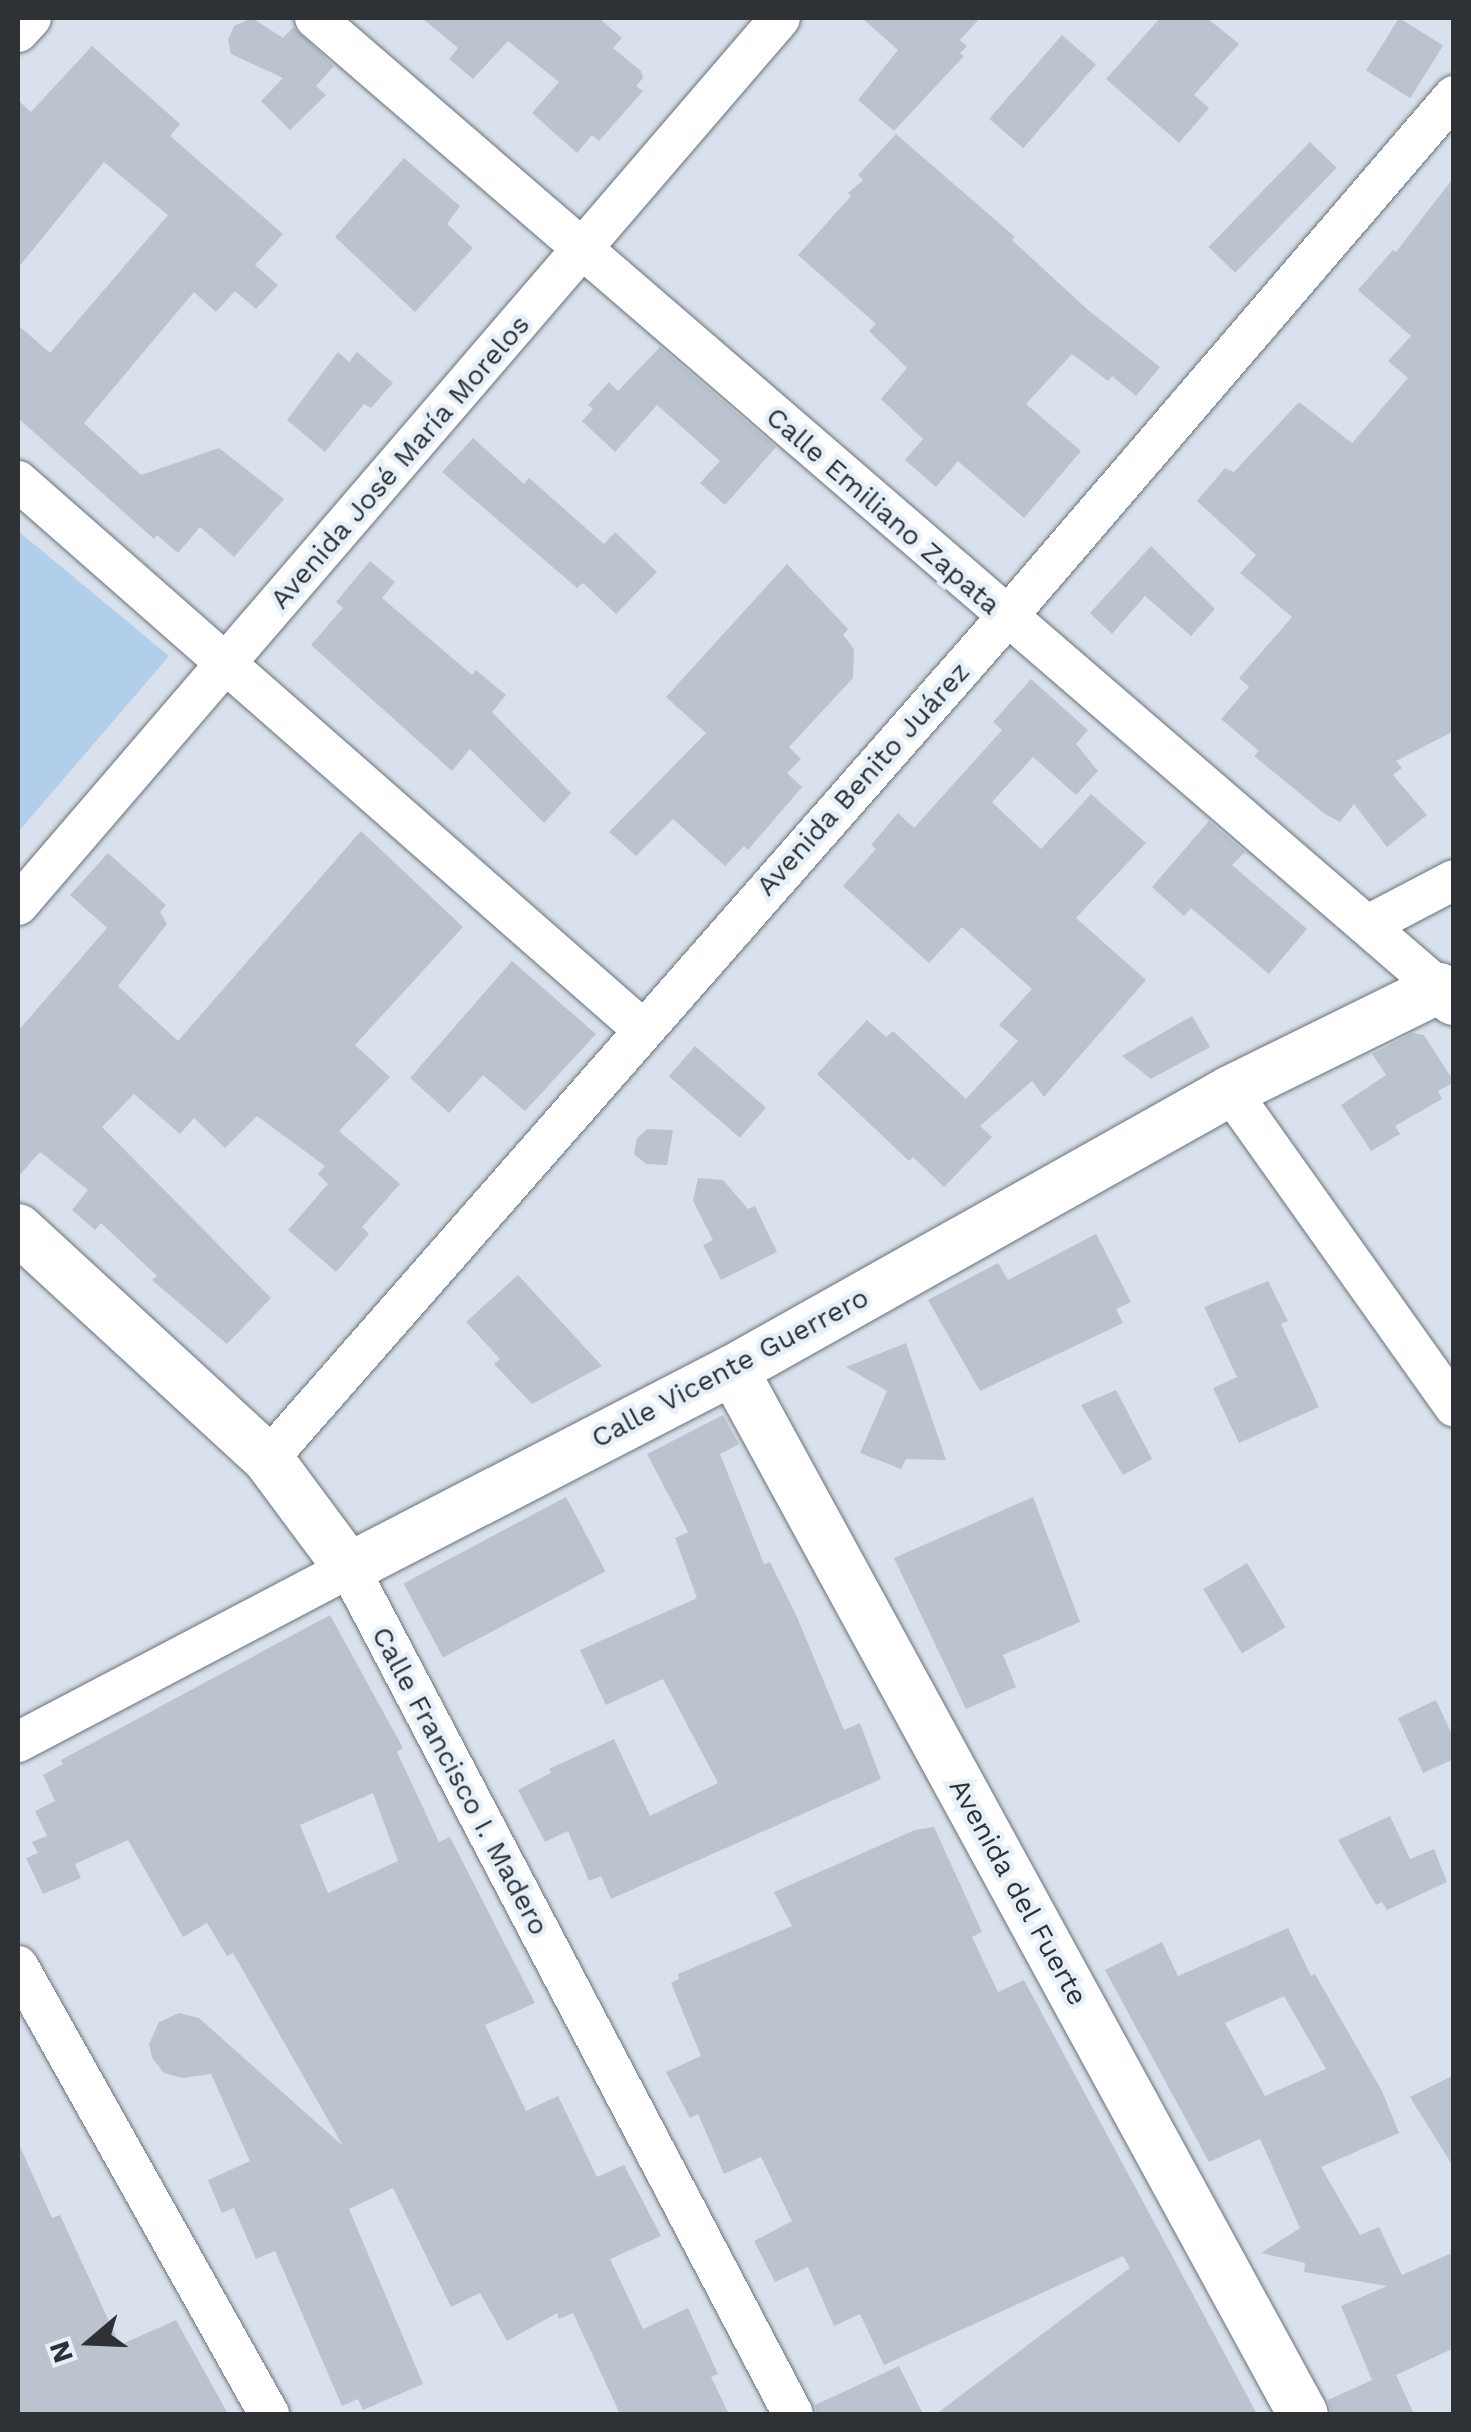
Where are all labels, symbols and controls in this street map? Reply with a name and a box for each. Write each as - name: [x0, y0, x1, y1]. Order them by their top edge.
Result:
- street label: Avenida José María Morelos: [263, 307, 537, 617]
- street label: Calle Emiliano Zapata: [759, 400, 1007, 622]
- street label: Avenida Benito Juárez: [749, 655, 977, 903]
- street label: Calle Vicente Guerrero: [585, 1280, 875, 1456]
- street label: Calle Francisco I. Madero: [364, 1621, 556, 1941]
- street label: Avenida del Fuerte: [941, 1772, 1095, 2012]
- north arrow: [40, 2292, 140, 2392]
- text: N: [42, 2337, 80, 2367]

